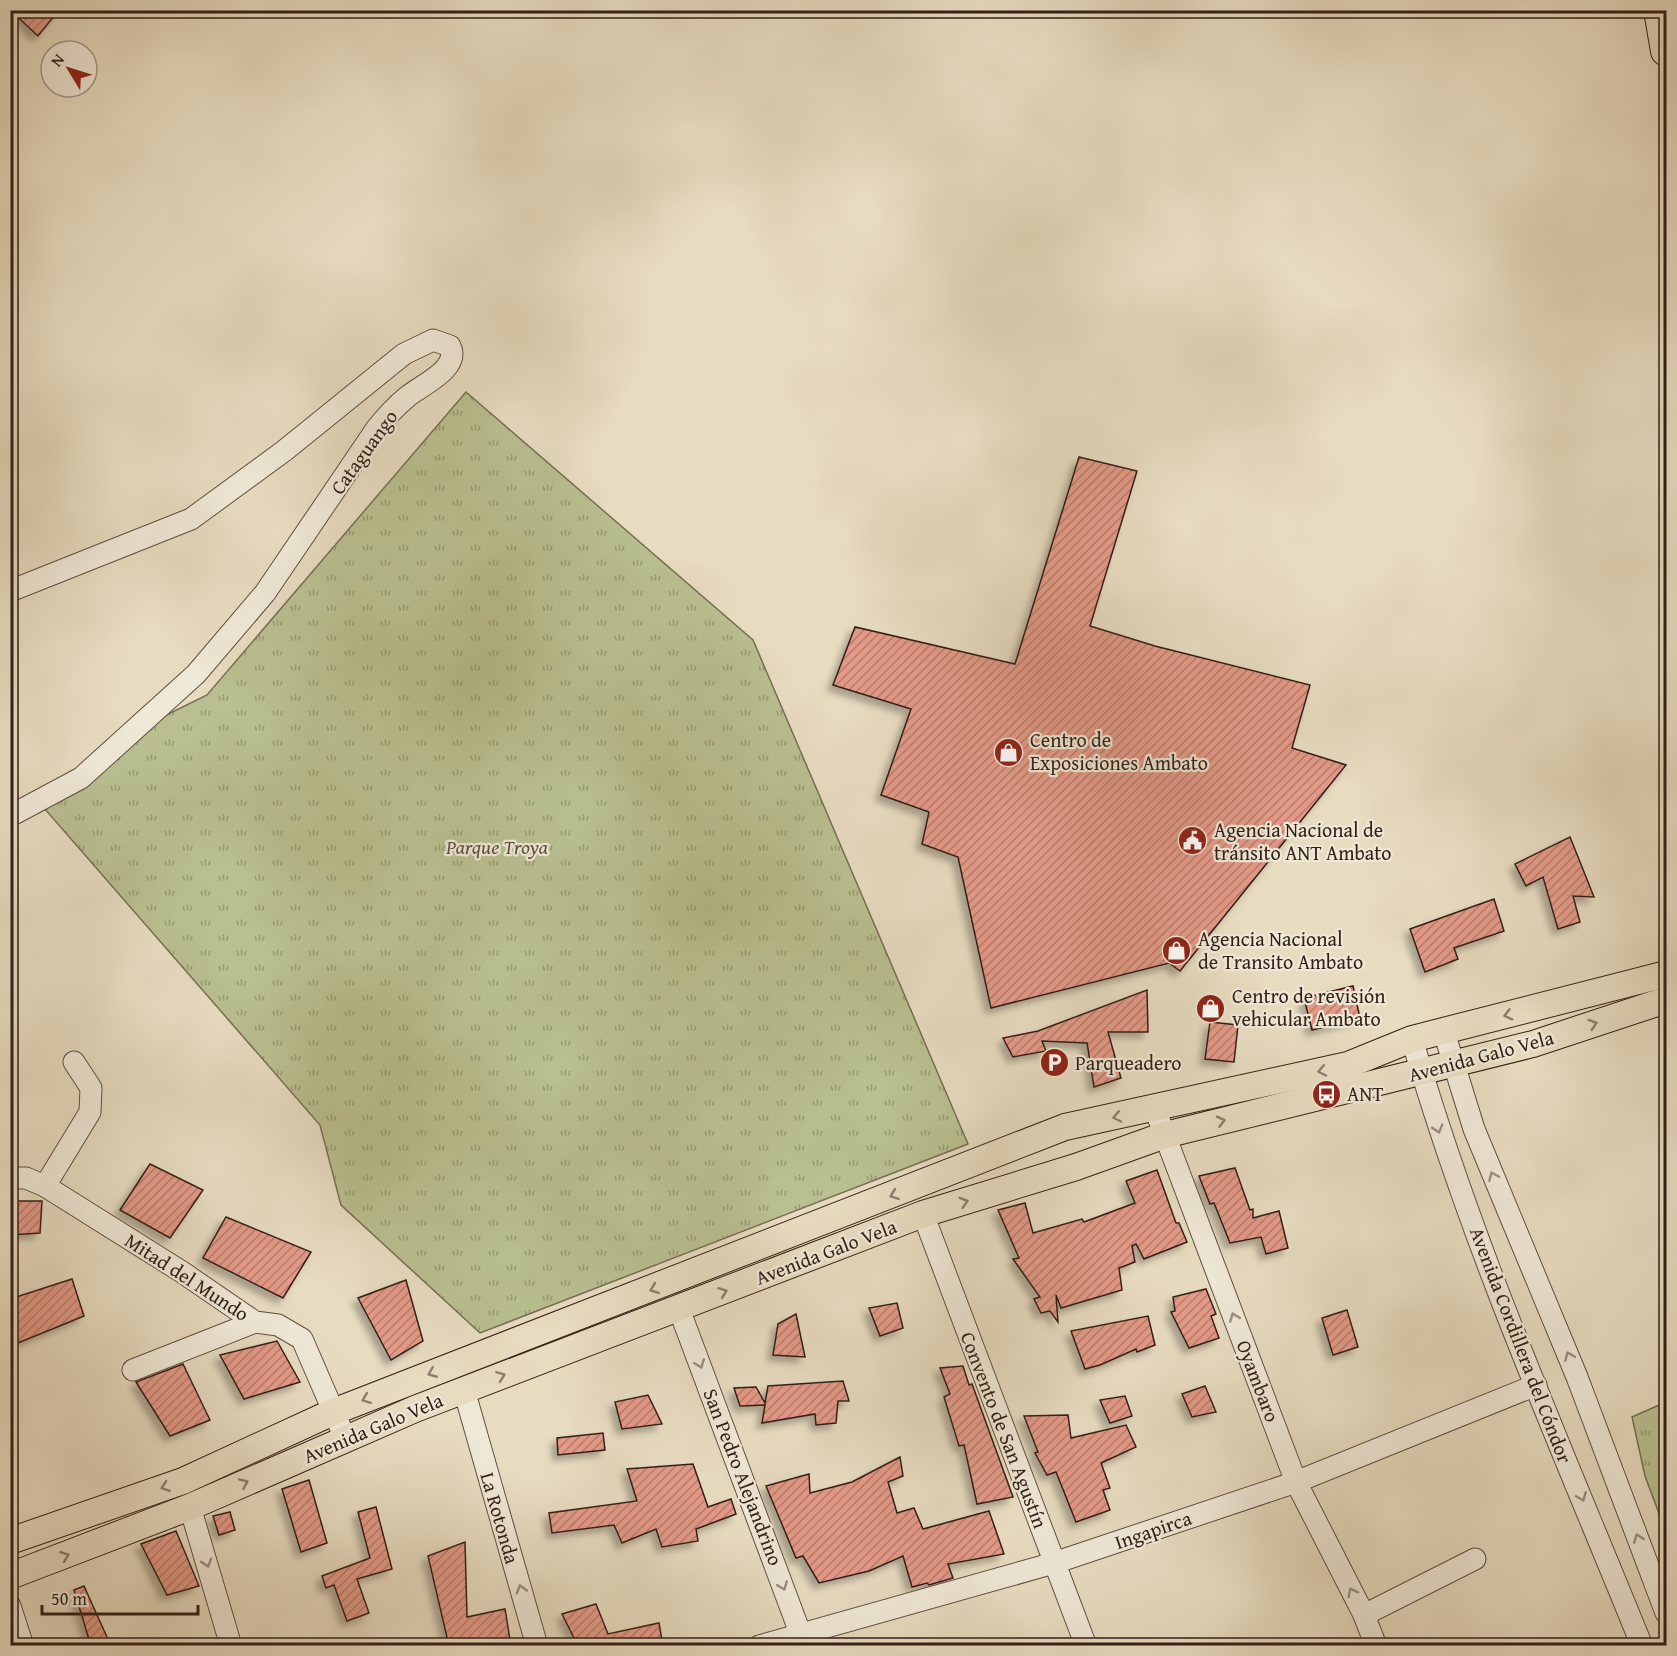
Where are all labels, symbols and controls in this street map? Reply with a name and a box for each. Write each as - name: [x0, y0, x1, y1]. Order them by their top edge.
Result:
- north arrow: [39, 39, 99, 99]
- text: N: [44, 48, 70, 71]
- street label: Cataguango: [323, 403, 404, 500]
- place label: Centro de Exposiciones Ambato: [1030, 725, 1208, 777]
- shop icon: Centro de Exposiciones Ambato: [993, 736, 1025, 768]
- place label: Agencia Nacional de tránsito ANT Ambato: [1214, 815, 1392, 867]
- public building icon: Agencia Nacional de tránsito ANT Ambato: [1177, 825, 1209, 857]
- park label: Parque Troya: [445, 832, 549, 861]
- place label: Agencia Nacional de Transito Ambato: [1198, 924, 1363, 976]
- shop icon: Agencia Nacional de Transito Ambato: [1161, 934, 1193, 966]
- place label: Centro de revisión vehicular Ambato: [1232, 981, 1385, 1033]
- shop icon: Centro de revisión vehicular Ambato: [1195, 992, 1227, 1024]
- one-way arrow: [1504, 1008, 1514, 1021]
- one-way arrow: [1587, 1019, 1598, 1032]
- street label: Avenida Galo Vela: [1405, 1022, 1557, 1089]
- parking icon: Parqueadero: [1038, 1047, 1070, 1079]
- place label: Parqueadero: [1075, 1048, 1182, 1077]
- one-way arrow: [1317, 1064, 1327, 1077]
- bus stop icon: ANT: [1310, 1078, 1342, 1110]
- place label: ANT: [1347, 1079, 1383, 1108]
- one-way arrow: [1112, 1110, 1122, 1123]
- one-way arrow: [1216, 1115, 1226, 1128]
- one-way arrow: [1431, 1123, 1443, 1134]
- one-way arrow: [1488, 1172, 1500, 1183]
- one-way arrow: [889, 1188, 900, 1200]
- one-way arrow: [958, 1196, 969, 1209]
- street label: Avenida Galo Vela: [751, 1211, 901, 1292]
- street label: Avenida Cordillera del Cóndor: [1463, 1223, 1580, 1467]
- street label: Mitad del Mundo: [119, 1225, 255, 1328]
- one-way arrow: [649, 1281, 659, 1294]
- one-way arrow: [716, 1287, 727, 1299]
- one-way arrow: [1229, 1312, 1241, 1323]
- street label: Convento de San Agustín: [954, 1327, 1055, 1532]
- street label: Oyambaro: [1230, 1336, 1287, 1426]
- one-way arrow: [1564, 1351, 1576, 1362]
- one-way arrow: [693, 1358, 705, 1369]
- one-way arrow: [427, 1366, 438, 1378]
- one-way arrow: [495, 1371, 506, 1384]
- street label: San Pedro Alejandrino: [696, 1384, 791, 1569]
- street label: Avenida Galo Vela: [298, 1385, 448, 1470]
- one-way arrow: [361, 1392, 372, 1404]
- street label: La Rotonda: [474, 1469, 528, 1568]
- one-way arrow: [237, 1479, 248, 1491]
- one-way arrow: [160, 1480, 171, 1493]
- one-way arrow: [1575, 1491, 1587, 1502]
- street label: Ingapirca: [1111, 1503, 1196, 1556]
- one-way arrow: [1633, 1533, 1646, 1544]
- one-way arrow: [60, 1550, 70, 1563]
- one-way arrow: [200, 1557, 212, 1568]
- scale bar: [42, 1578, 198, 1616]
- one-way arrow: [776, 1580, 789, 1590]
- one-way arrow: [515, 1584, 528, 1594]
- text: 50 m: [51, 1585, 87, 1612]
- one-way arrow: [1348, 1588, 1360, 1599]

